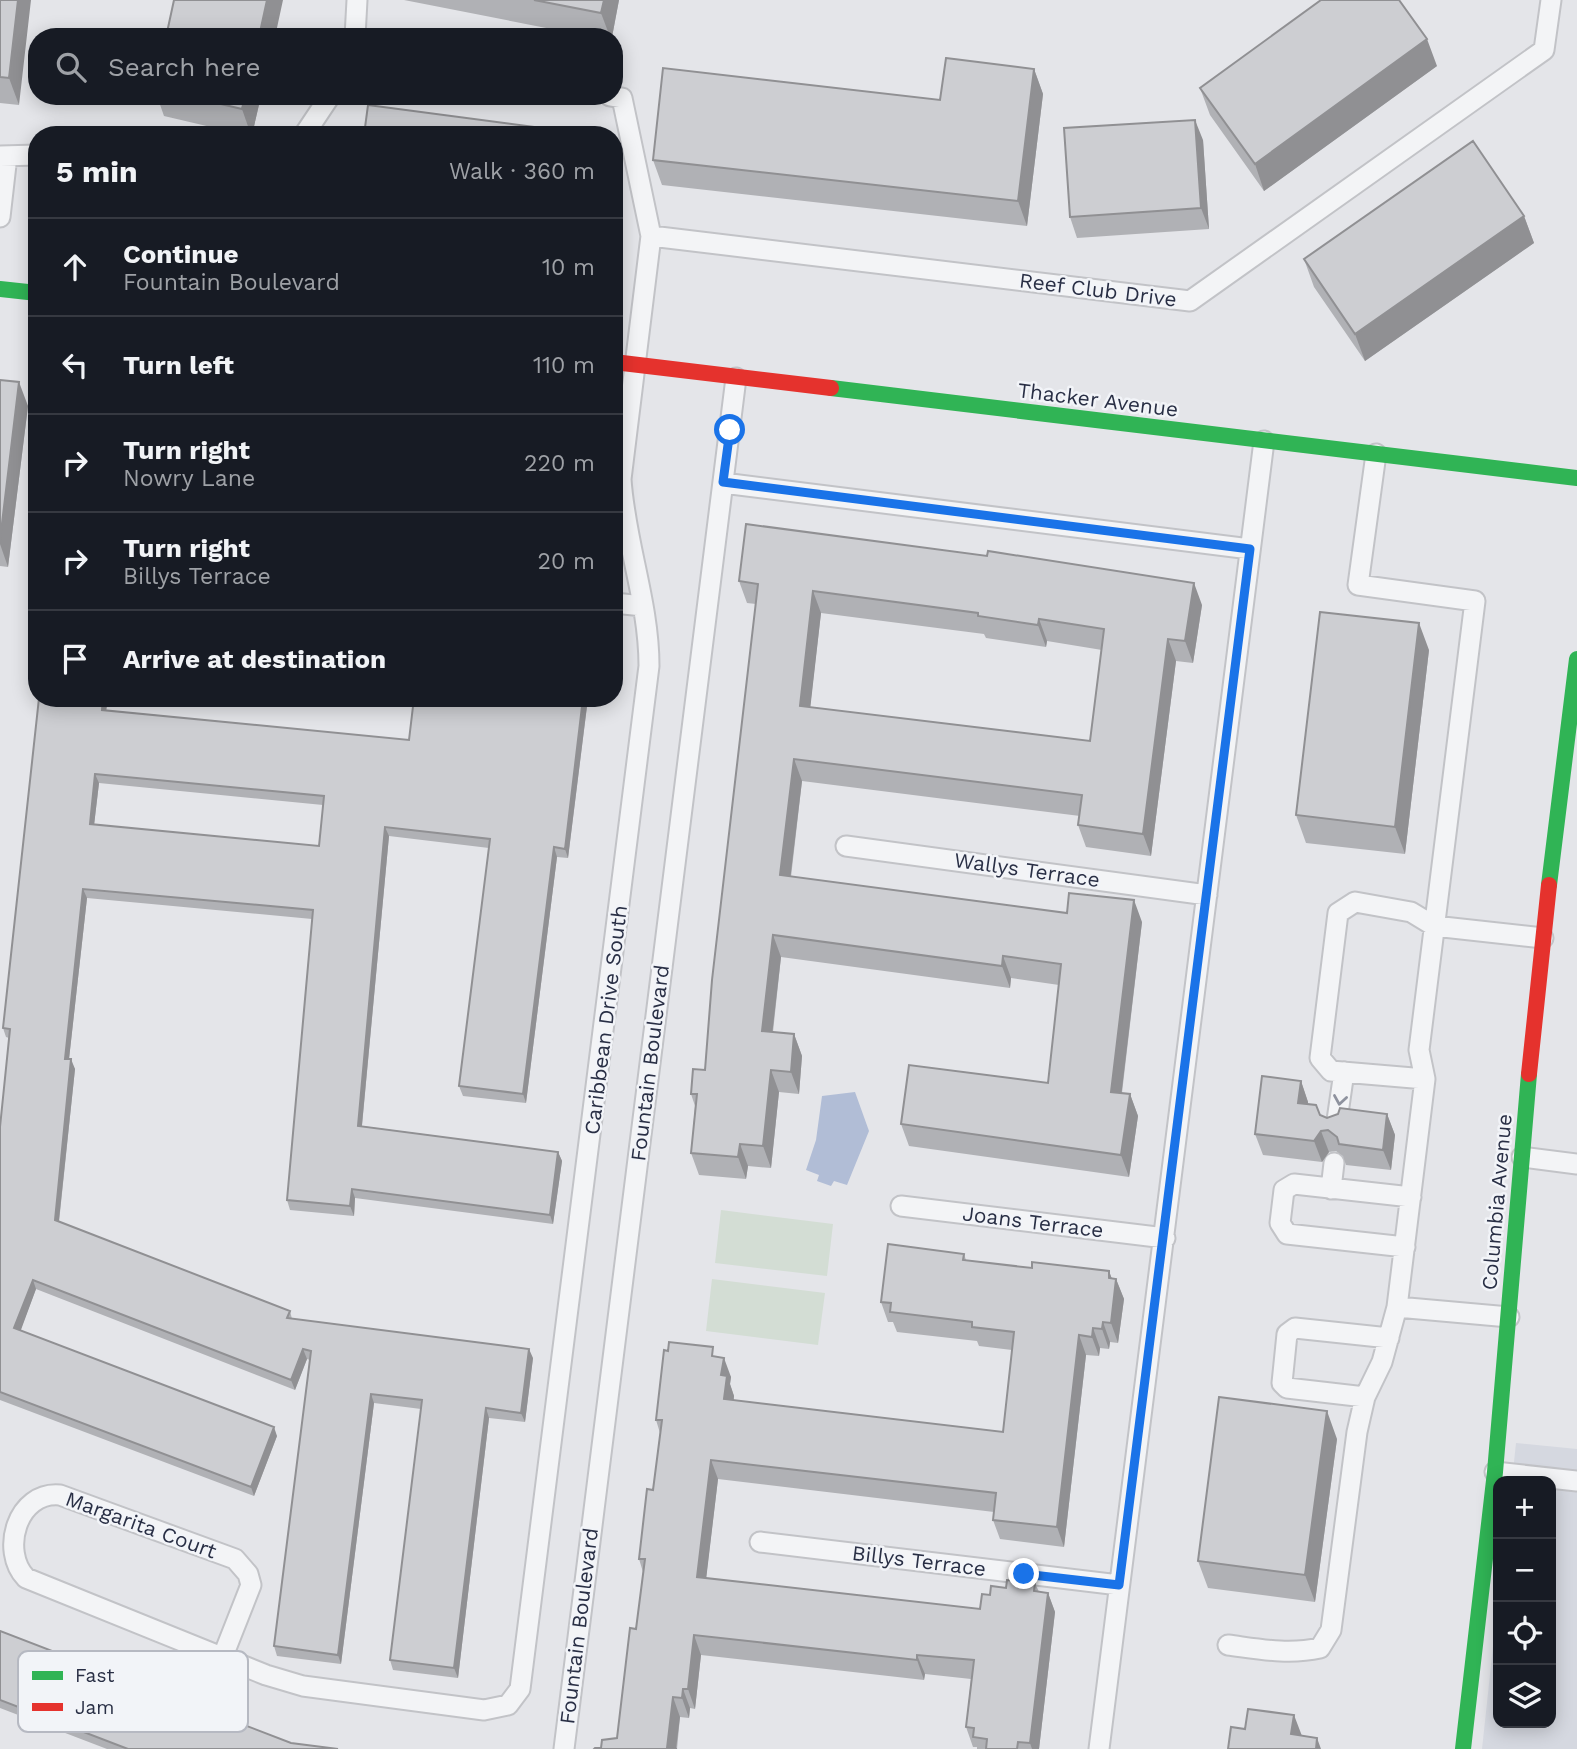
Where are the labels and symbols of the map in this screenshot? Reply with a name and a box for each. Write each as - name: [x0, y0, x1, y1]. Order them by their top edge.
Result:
- street label: Reef Club Drive: [1018, 267, 1178, 312]
- street label: Thacker Avenue: [1017, 377, 1180, 422]
- route start: [714, 414, 745, 445]
- street label: Wallys Terrace: [953, 847, 1102, 892]
- street label: Caribbean Drive South: [579, 904, 632, 1136]
- street label: Fountain Boulevard: [625, 963, 674, 1163]
- one-way arrow: [1333, 1094, 1348, 1106]
- street label: Columbia Avenue: [1476, 1113, 1517, 1291]
- street label: Joans Terrace: [961, 1200, 1105, 1243]
- street label: Margarita Court: [62, 1486, 220, 1564]
- street label: Fountain Boulevard: [554, 1526, 603, 1726]
- street label: Billys Terrace: [851, 1540, 988, 1581]
- route end: [1008, 1558, 1039, 1589]
- legend: [18, 1651, 248, 1732]
- text: Fast: [75, 1664, 114, 1687]
- text: Jam: [75, 1696, 114, 1719]

